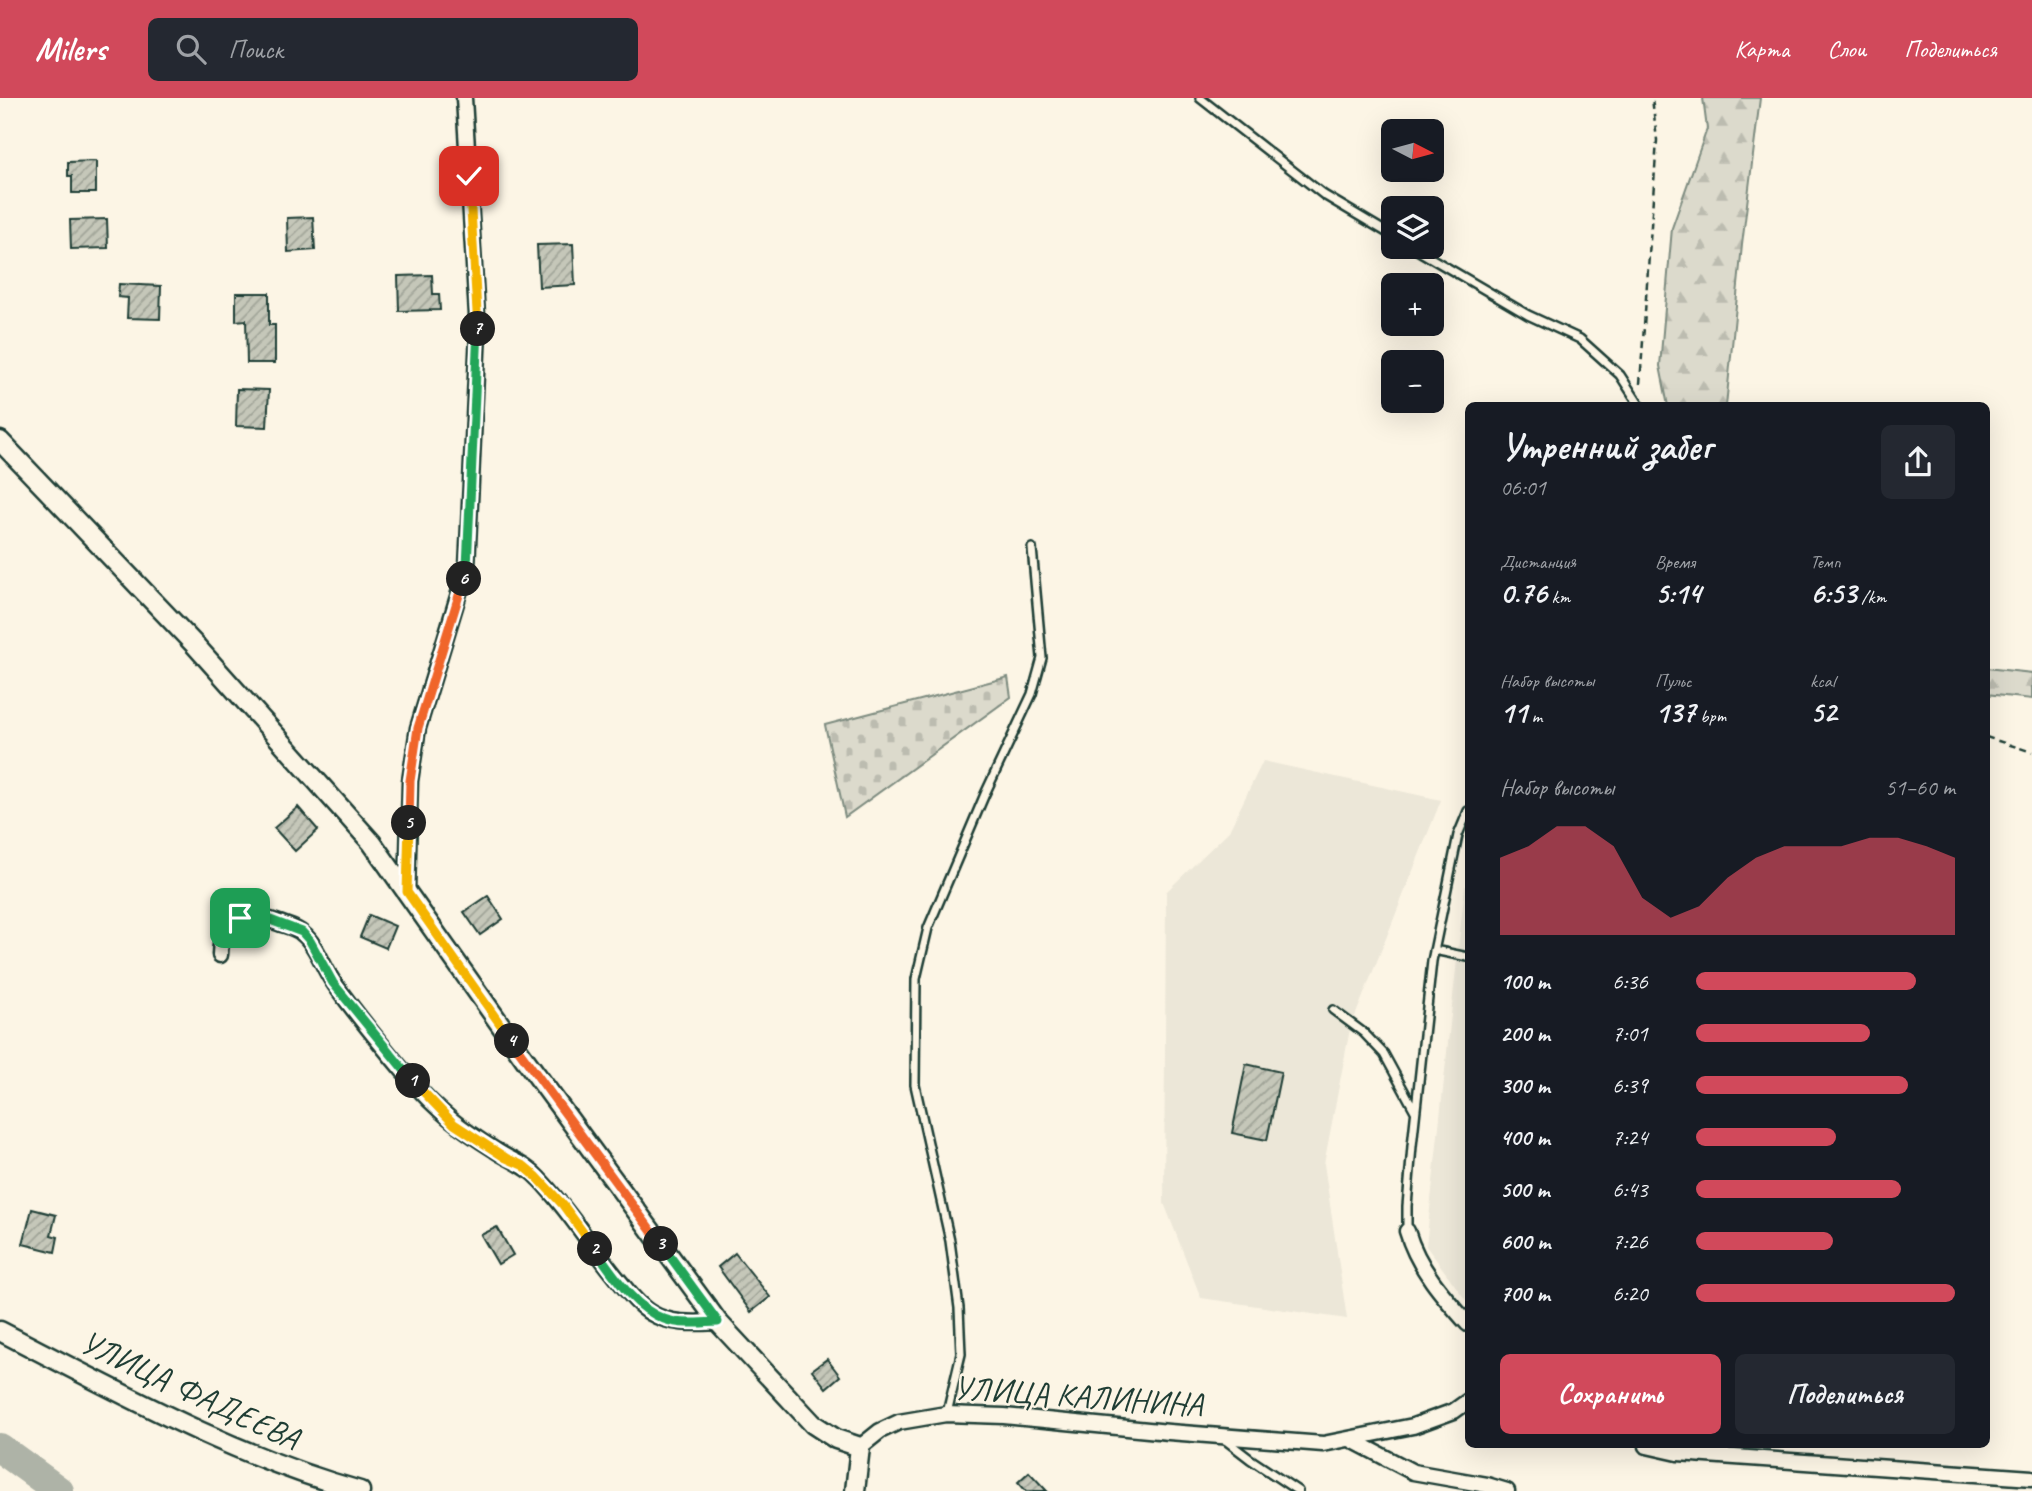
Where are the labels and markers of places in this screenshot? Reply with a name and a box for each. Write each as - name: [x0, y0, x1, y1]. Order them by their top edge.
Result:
- pin: [439, 146, 499, 206]
- pin: 7: [461, 312, 496, 346]
- pin: 6: [447, 561, 482, 596]
- pin: 5: [392, 806, 426, 840]
- pin: [210, 888, 270, 948]
- pin: 4: [494, 1024, 530, 1058]
- pin: 1: [396, 1063, 430, 1098]
- pin: 3: [644, 1226, 678, 1262]
- pin: 2: [578, 1232, 612, 1266]

